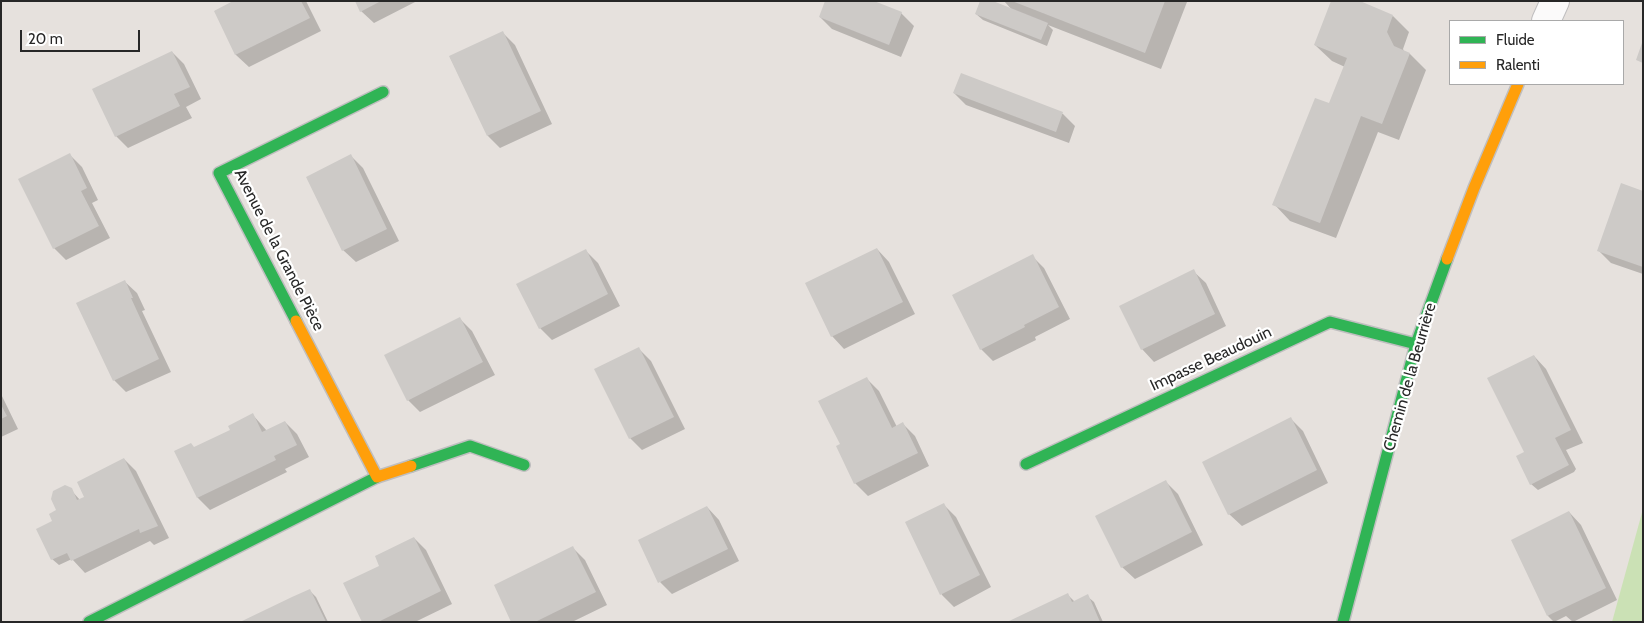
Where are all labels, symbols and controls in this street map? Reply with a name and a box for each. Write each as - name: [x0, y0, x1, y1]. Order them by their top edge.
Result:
- scale bar: [22, 20, 142, 52]
- legend: [1449, 20, 1624, 85]
- text: 20 m: [28, 30, 63, 48]
- text: Fluide: [1496, 31, 1534, 49]
- text: Ralenti: [1496, 56, 1540, 74]
- street label: Avenue de la Grande Pièce: [230, 166, 328, 334]
- street label: Chemin de la Beurrière: [1380, 301, 1440, 453]
- street label: Impasse Beaudouin: [1147, 322, 1275, 396]

